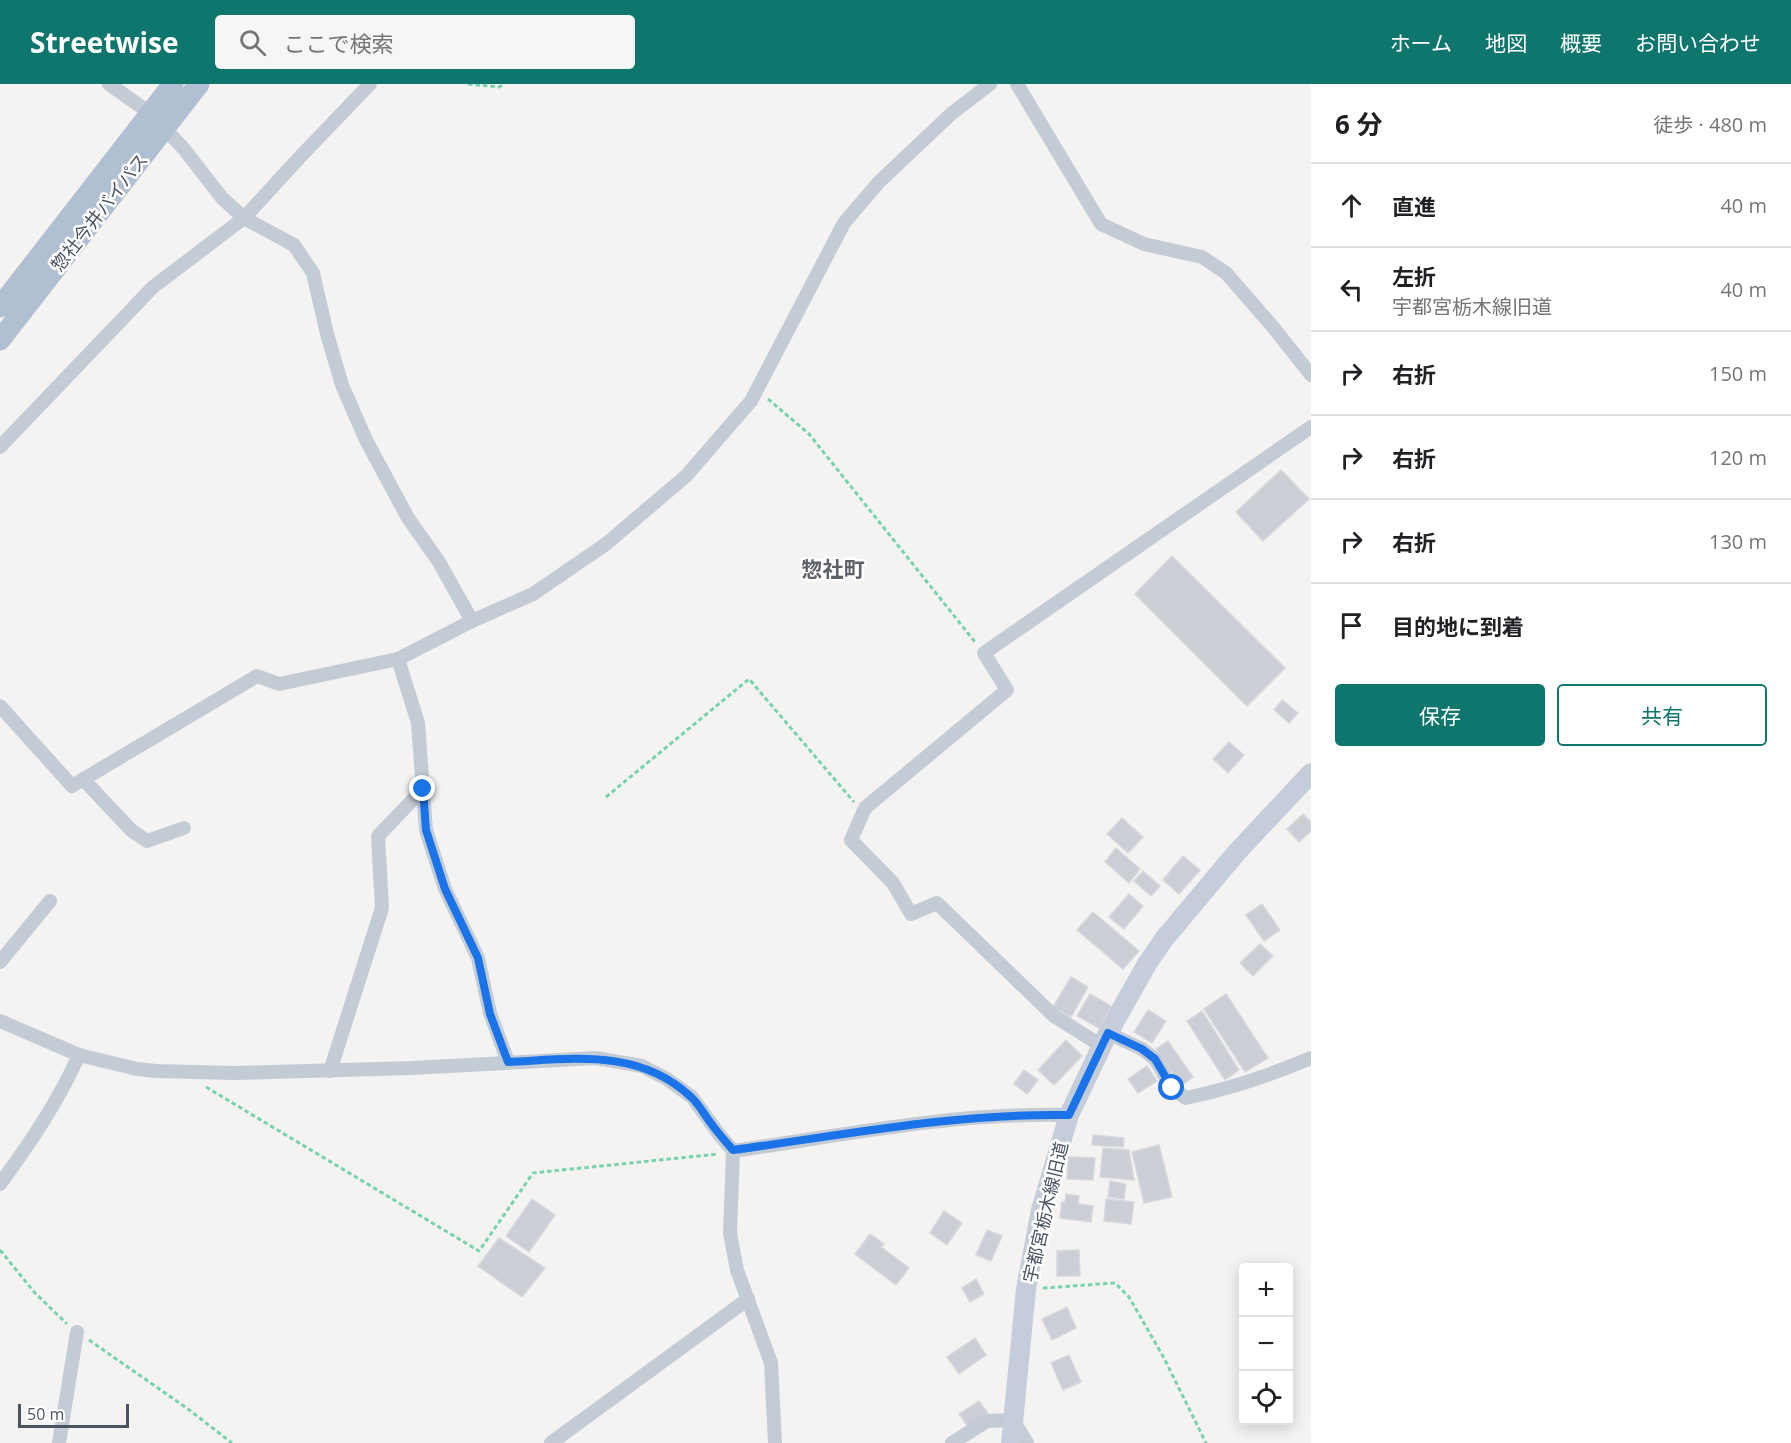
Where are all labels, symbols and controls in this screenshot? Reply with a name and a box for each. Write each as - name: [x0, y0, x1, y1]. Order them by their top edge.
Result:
- search box: [215, 15, 635, 69]
- text: Streetwise: [30, 23, 179, 61]
- icon: search: [236, 26, 269, 59]
- text: ここで検索: [284, 28, 394, 58]
- text: ホーム: [1390, 29, 1452, 57]
- text: 地図: [1485, 29, 1527, 57]
- text: 概要: [1560, 29, 1602, 57]
- text: お問い合わせ: [1635, 29, 1761, 57]
- text: 6 分: [1335, 106, 1383, 142]
- text: 徒歩 · 480 m: [1653, 111, 1767, 138]
- street label: 惣社今井バイパス: [45, 148, 153, 276]
- icon: ahead: [1335, 189, 1368, 222]
- text: 直進: [1392, 191, 1436, 221]
- text: 40 m: [1720, 192, 1767, 219]
- text: 左折: [1392, 261, 1436, 291]
- icon: left: [1335, 273, 1368, 306]
- text: 40 m: [1720, 276, 1767, 303]
- text: 宇都宮栃木線旧道: [1392, 293, 1552, 320]
- icon: right: [1335, 357, 1368, 390]
- text: 右折: [1392, 359, 1436, 389]
- text: 150 m: [1709, 360, 1767, 387]
- icon: right: [1335, 441, 1368, 474]
- text: 右折: [1392, 443, 1436, 473]
- text: 120 m: [1709, 444, 1767, 471]
- icon: right: [1335, 525, 1368, 558]
- text: 右折: [1392, 527, 1436, 557]
- text: 130 m: [1709, 528, 1767, 555]
- district label: 惣社町: [802, 555, 865, 583]
- icon: arrive: [1335, 609, 1368, 642]
- text: 目的地に到着: [1392, 611, 1524, 641]
- button: 保存: [1335, 684, 1545, 746]
- button: 共有: [1557, 684, 1767, 746]
- route end: [409, 775, 435, 801]
- route start: [1158, 1074, 1184, 1100]
- street label: 宇都宮栃木線旧道: [1017, 1139, 1073, 1285]
- map controls: [1239, 1263, 1293, 1425]
- button: +: [1239, 1263, 1293, 1317]
- button: −: [1239, 1317, 1293, 1371]
- button: locate: [1239, 1371, 1293, 1425]
- scale bar: [18, 1401, 129, 1428]
- text: 50 m: [27, 1403, 64, 1425]

